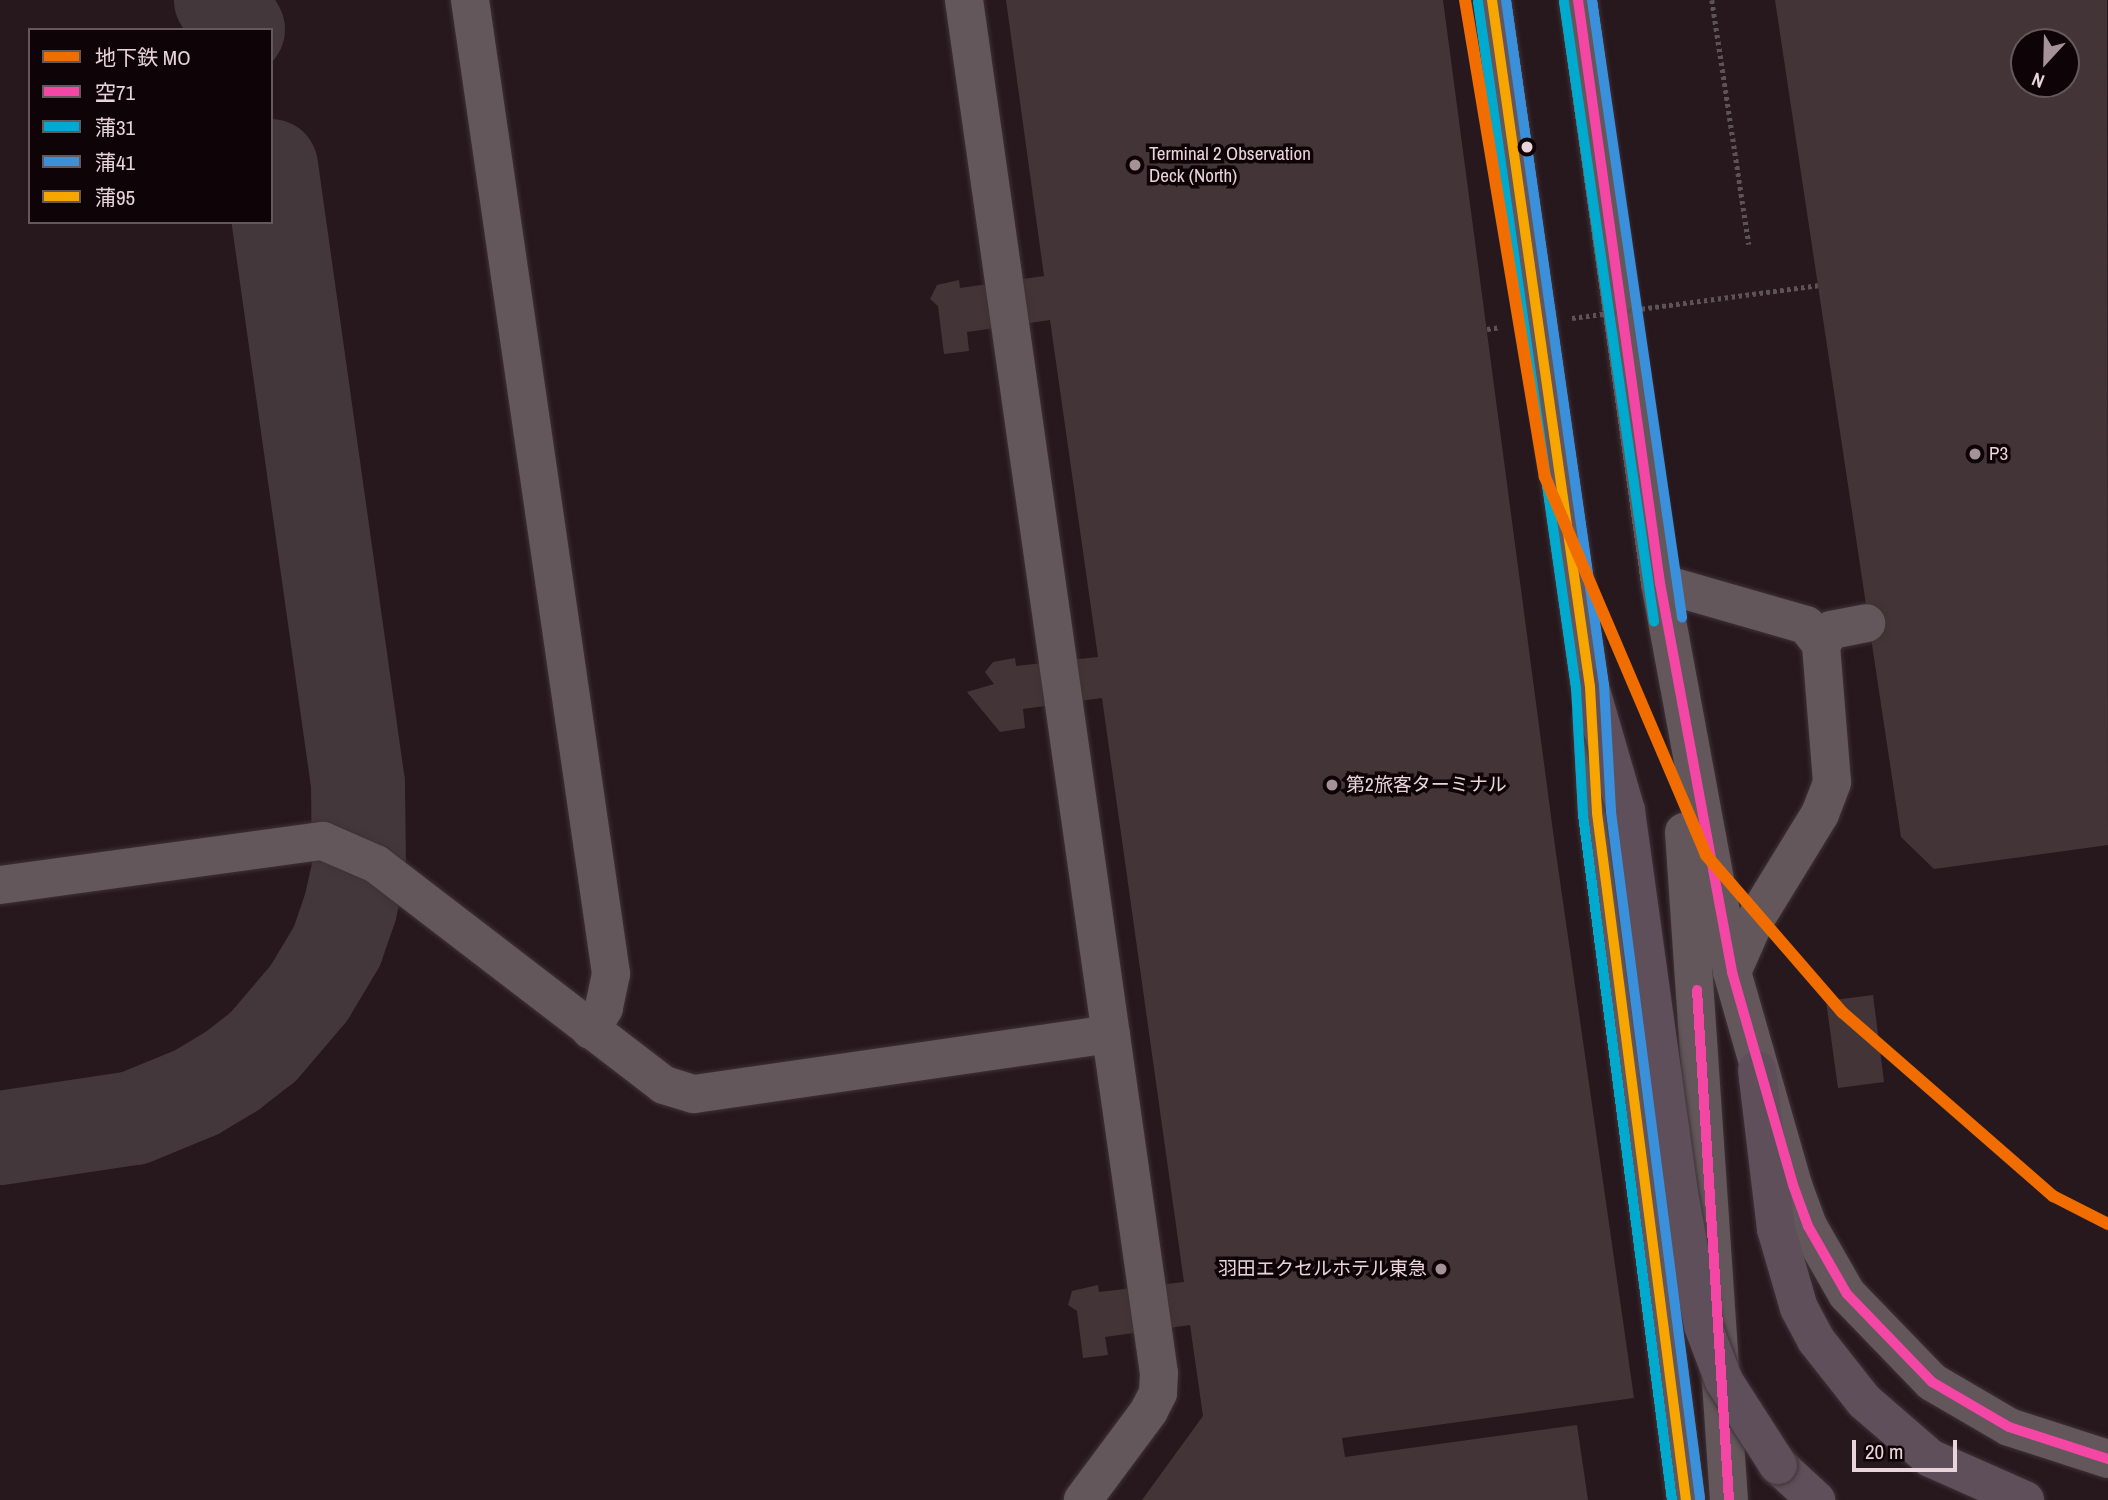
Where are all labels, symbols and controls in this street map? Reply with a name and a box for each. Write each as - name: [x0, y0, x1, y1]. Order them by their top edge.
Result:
- legend: [28, 28, 273, 224]
- north arrow: [2010, 28, 2080, 98]
- text: 地下鉄 MO: [95, 43, 191, 72]
- text: N: [2028, 66, 2048, 95]
- text: 空71: [95, 78, 135, 107]
- text: 蒲31: [95, 113, 135, 142]
- unlabelled marker: [1520, 140, 1534, 154]
- place label: Terminal 2 Observation Deck (North): [1149, 143, 1311, 187]
- text: 蒲41: [95, 148, 135, 177]
- marker: Terminal 2 Observation Deck (North): [1127, 157, 1143, 173]
- text: 蒲95: [95, 183, 135, 212]
- place label: P3: [1989, 443, 2008, 465]
- marker: P3: [1967, 446, 1983, 462]
- place label: 第2旅客ターミナル: [1346, 774, 1507, 796]
- marker: 第2旅客ターミナル: [1324, 777, 1340, 793]
- place label: 羽田エクセルホテル東急: [1218, 1258, 1427, 1280]
- marker: 羽田エクセルホテル東急: [1433, 1261, 1449, 1277]
- scale bar: [1856, 1426, 1961, 1470]
- text: 20 m: [1865, 1437, 1903, 1466]

